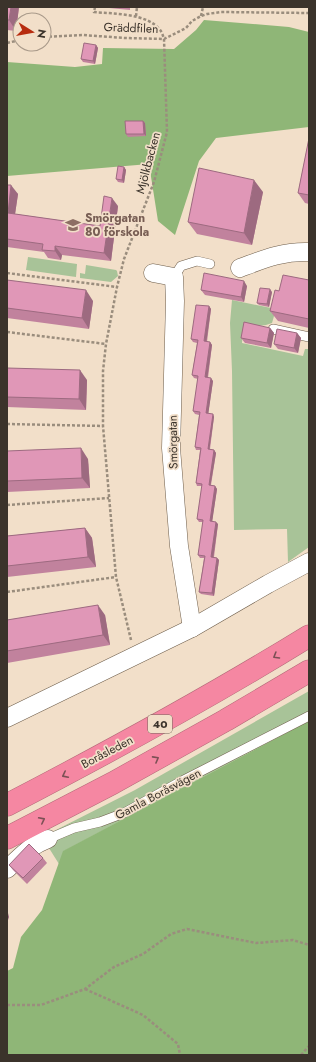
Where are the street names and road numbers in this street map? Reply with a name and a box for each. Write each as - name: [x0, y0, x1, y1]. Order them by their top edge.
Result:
- street label: Gräddfilen: [103, 18, 159, 38]
- street label: Mjölkbacken: [131, 130, 165, 196]
- street label: Smörgatan: [164, 415, 182, 469]
- road number: 40: [148, 715, 172, 733]
- street label: Boråsleden: [78, 731, 136, 773]
- street label: Gamla Boråsvägen: [112, 764, 204, 824]

